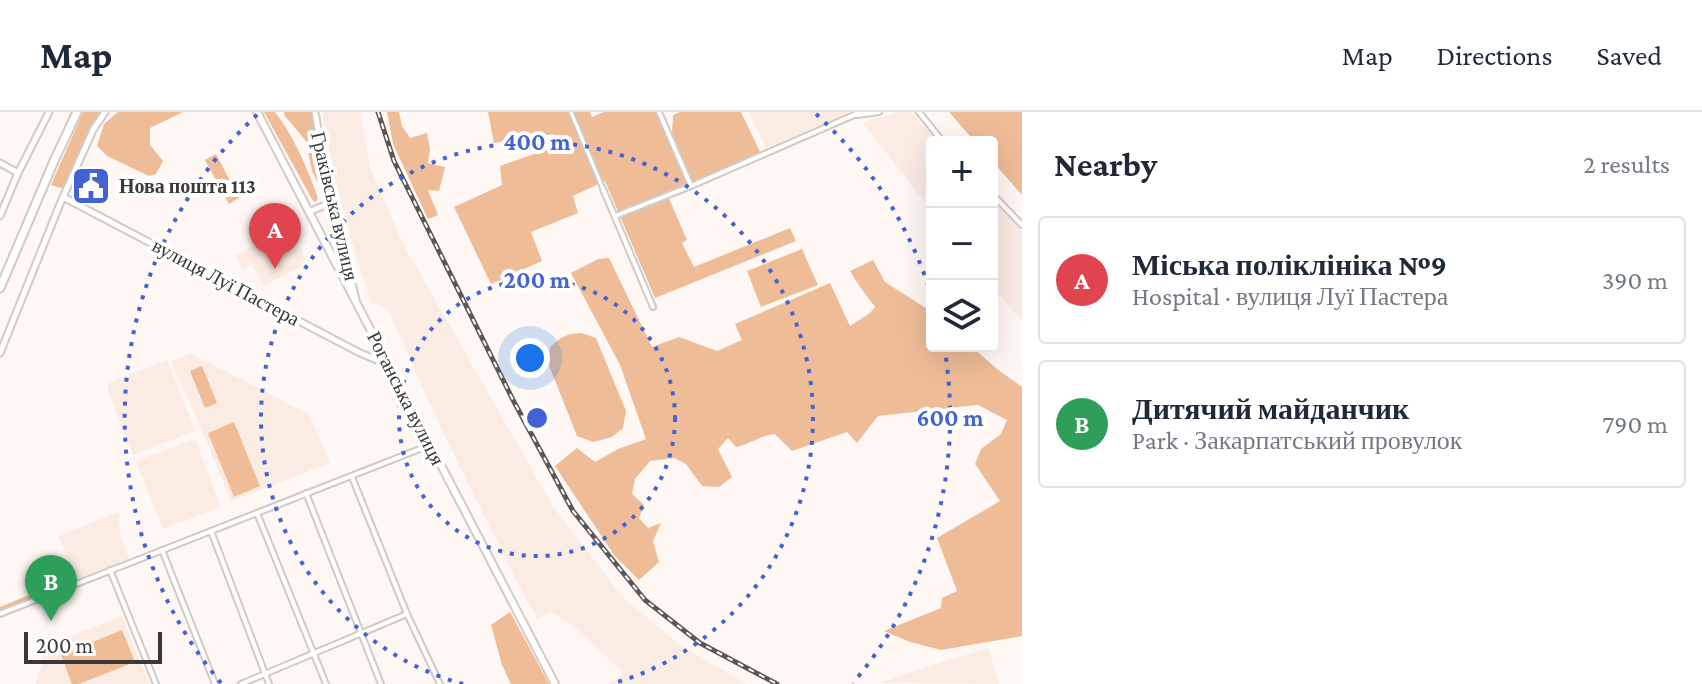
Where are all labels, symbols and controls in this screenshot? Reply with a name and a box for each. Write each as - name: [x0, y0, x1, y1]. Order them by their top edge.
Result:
- text: Map: [40, 34, 113, 76]
- text: Map: [1342, 40, 1393, 71]
- text: Directions: [1437, 40, 1552, 71]
- text: Saved: [1596, 40, 1662, 71]
- text: 400 m: [503, 128, 571, 155]
- street label: Граківська вулиця: [306, 129, 363, 283]
- map controls: [926, 136, 998, 352]
- button: +: [926, 136, 998, 208]
- text: Nearby: [1054, 146, 1157, 183]
- text: 2 results: [1583, 150, 1670, 179]
- public building icon: Нова пошта 113: [70, 165, 112, 207]
- place label: Нова пошта 113: [119, 175, 256, 197]
- pin: A: [249, 203, 301, 269]
- button: −: [926, 208, 998, 280]
- street label: вулиця Луї Пастера: [148, 234, 303, 331]
- text: Міська поліклініка №9: [1132, 248, 1447, 281]
- text: 200 m: [504, 266, 571, 293]
- text: A: [1074, 266, 1090, 295]
- text: 390 m: [1602, 266, 1668, 295]
- button: layers: [926, 280, 998, 352]
- text: Hospital · вулиця Луї Пастера: [1132, 282, 1448, 311]
- street label: Роганська вулиця: [362, 328, 449, 469]
- your location: [510, 338, 550, 378]
- text: Дитячий майданчик: [1132, 392, 1409, 425]
- centre of rings: [523, 404, 551, 432]
- text: 600 m: [916, 404, 984, 431]
- text: B: [1074, 410, 1090, 439]
- text: 790 m: [1602, 410, 1668, 439]
- text: Park · Закарпатський провулок: [1132, 426, 1462, 455]
- pin: B: [25, 555, 77, 621]
- scale bar: [24, 628, 162, 664]
- text: 200 m: [36, 633, 93, 658]

